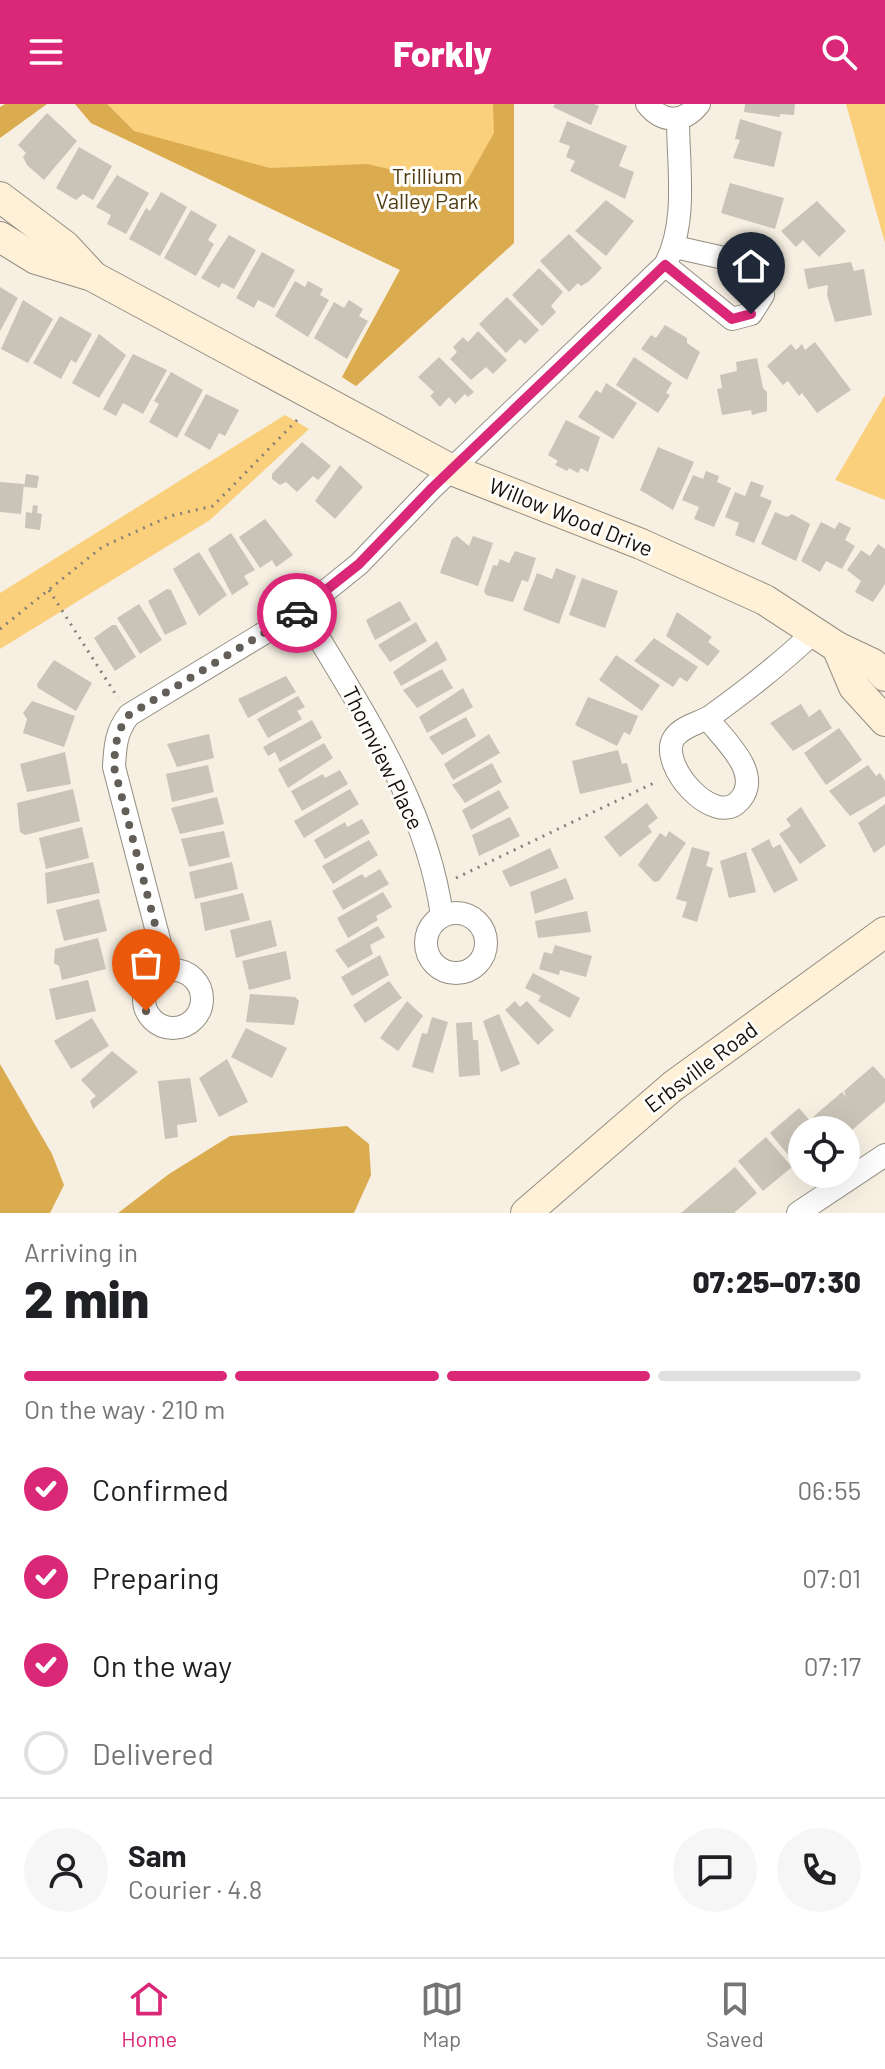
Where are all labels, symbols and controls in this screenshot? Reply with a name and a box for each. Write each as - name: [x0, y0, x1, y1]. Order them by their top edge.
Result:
- icon: menu: [24, 30, 68, 74]
- icon: search: [817, 30, 861, 74]
- text: Forkly: [393, 31, 492, 74]
- park label: Trillium Valley Park: [376, 162, 478, 213]
- pin: [717, 232, 785, 314]
- icon: home: [729, 244, 773, 288]
- street label: Willow Wood Drive: [486, 471, 657, 561]
- courier: [257, 573, 337, 653]
- icon: car: [275, 591, 319, 635]
- street label: Thornview Place: [338, 682, 430, 833]
- pin: [112, 929, 180, 1011]
- icon: bag: [124, 941, 168, 985]
- street label: Erbsville Road: [639, 1015, 762, 1117]
- map controls: [788, 1116, 860, 1188]
- button: locate: [788, 1116, 860, 1188]
- text: Arriving in: [24, 1236, 138, 1267]
- text: 07:25–07:30: [693, 1263, 861, 1299]
- text: 2 min: [24, 1266, 149, 1328]
- text: On the way · 210 m: [24, 1393, 225, 1424]
- icon: check: [24, 1467, 68, 1511]
- text: Confirmed: [92, 1471, 229, 1507]
- text: 06:55: [797, 1474, 861, 1505]
- icon: check: [24, 1555, 68, 1599]
- text: Preparing: [92, 1559, 219, 1595]
- text: 07:01: [802, 1562, 861, 1593]
- icon: check: [24, 1643, 68, 1687]
- text: On the way: [92, 1647, 232, 1683]
- text: 07:17: [804, 1650, 861, 1681]
- text: Delivered: [92, 1735, 214, 1771]
- button: person: [24, 1828, 108, 1912]
- button: chat: [673, 1828, 757, 1912]
- button: phone: [777, 1828, 861, 1912]
- text: Sam: [128, 1837, 187, 1873]
- text: Courier · 4.8: [128, 1873, 262, 1904]
- tab: Home: [121, 1977, 177, 2051]
- tab: Map: [420, 1977, 464, 2051]
- tab: Saved: [706, 1977, 764, 2051]

